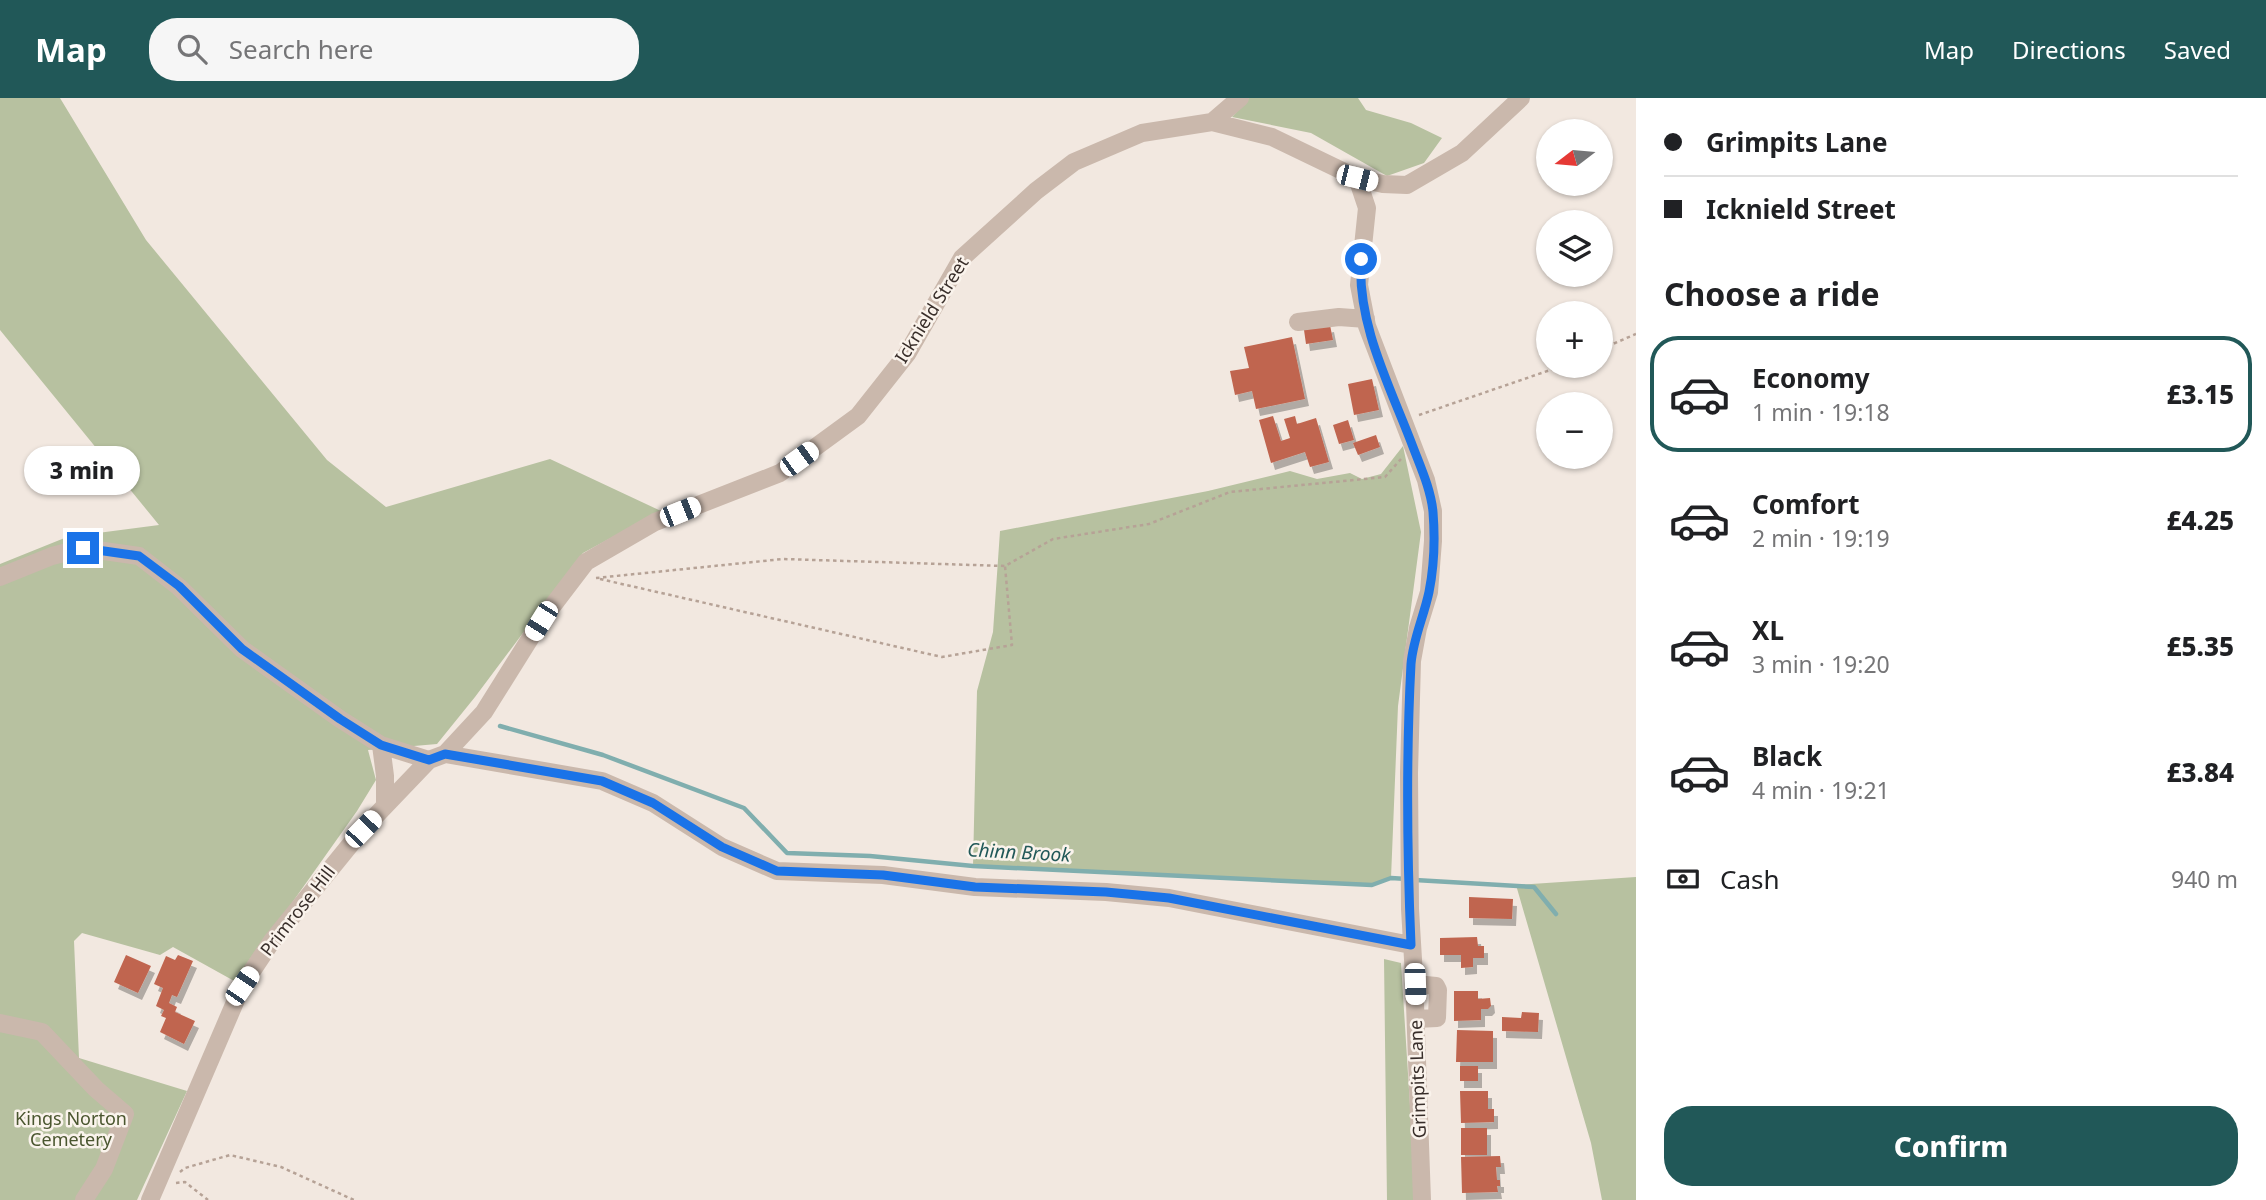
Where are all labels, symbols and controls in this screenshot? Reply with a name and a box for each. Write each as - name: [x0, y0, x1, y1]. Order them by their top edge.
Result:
- search box: [149, 18, 639, 81]
- text: Map: [35, 27, 107, 72]
- icon: search: [173, 30, 211, 68]
- text: Search here: [229, 31, 373, 67]
- text: Map: [1924, 33, 1974, 66]
- text: Directions: [2012, 33, 2126, 66]
- text: Saved: [2164, 33, 2231, 66]
- north arrow: [1536, 119, 1614, 196]
- map controls: [1536, 119, 1613, 469]
- text: Grimpits Lane: [1706, 124, 1887, 160]
- car: [1335, 163, 1380, 193]
- text: Icknield Street: [1706, 191, 1896, 227]
- button: layers: [1536, 210, 1613, 287]
- route start: [1345, 243, 1377, 275]
- street label: Icknield Street: [889, 251, 974, 367]
- text: Choose a ride: [1664, 272, 1880, 315]
- button: +: [1536, 301, 1613, 378]
- text: Economy: [1752, 360, 1870, 396]
- icon: car: [1668, 363, 1731, 426]
- text: £3.15: [2166, 376, 2234, 412]
- button: −: [1536, 392, 1613, 469]
- text: 1 min · 19:18: [1752, 396, 1890, 428]
- car: [776, 438, 823, 480]
- callout: 3 min: [25, 447, 141, 496]
- text: 3 min: [50, 454, 114, 486]
- text: Comfort: [1752, 486, 1860, 522]
- icon: car: [1668, 489, 1731, 552]
- car: [657, 494, 704, 530]
- text: £4.25: [2166, 502, 2234, 538]
- text: 2 min · 19:19: [1752, 522, 1890, 554]
- route end: [67, 532, 99, 564]
- car: [521, 598, 562, 644]
- text: XL: [1752, 612, 1784, 648]
- icon: car: [1668, 615, 1731, 678]
- text: £5.35: [2166, 628, 2234, 664]
- text: 3 min · 19:20: [1752, 648, 1890, 680]
- text: Black: [1752, 738, 1822, 774]
- icon: car: [1668, 741, 1731, 804]
- text: £3.84: [2166, 754, 2234, 790]
- text: 4 min · 19:21: [1752, 774, 1890, 806]
- car: [341, 807, 386, 851]
- water label: Chinn Brook: [967, 836, 1072, 868]
- street label: Primrose Hill: [254, 860, 340, 961]
- icon: cash: [1664, 860, 1702, 898]
- text: Cash: [1720, 861, 1780, 897]
- text: 940 m: [2171, 863, 2238, 895]
- car: [222, 963, 263, 1009]
- car: [1404, 963, 1427, 1005]
- street label: Grimpits Lane: [1403, 1019, 1431, 1139]
- park label: Kings Norton Cemetery: [15, 1106, 127, 1151]
- button: Confirm: [1664, 1106, 2238, 1186]

